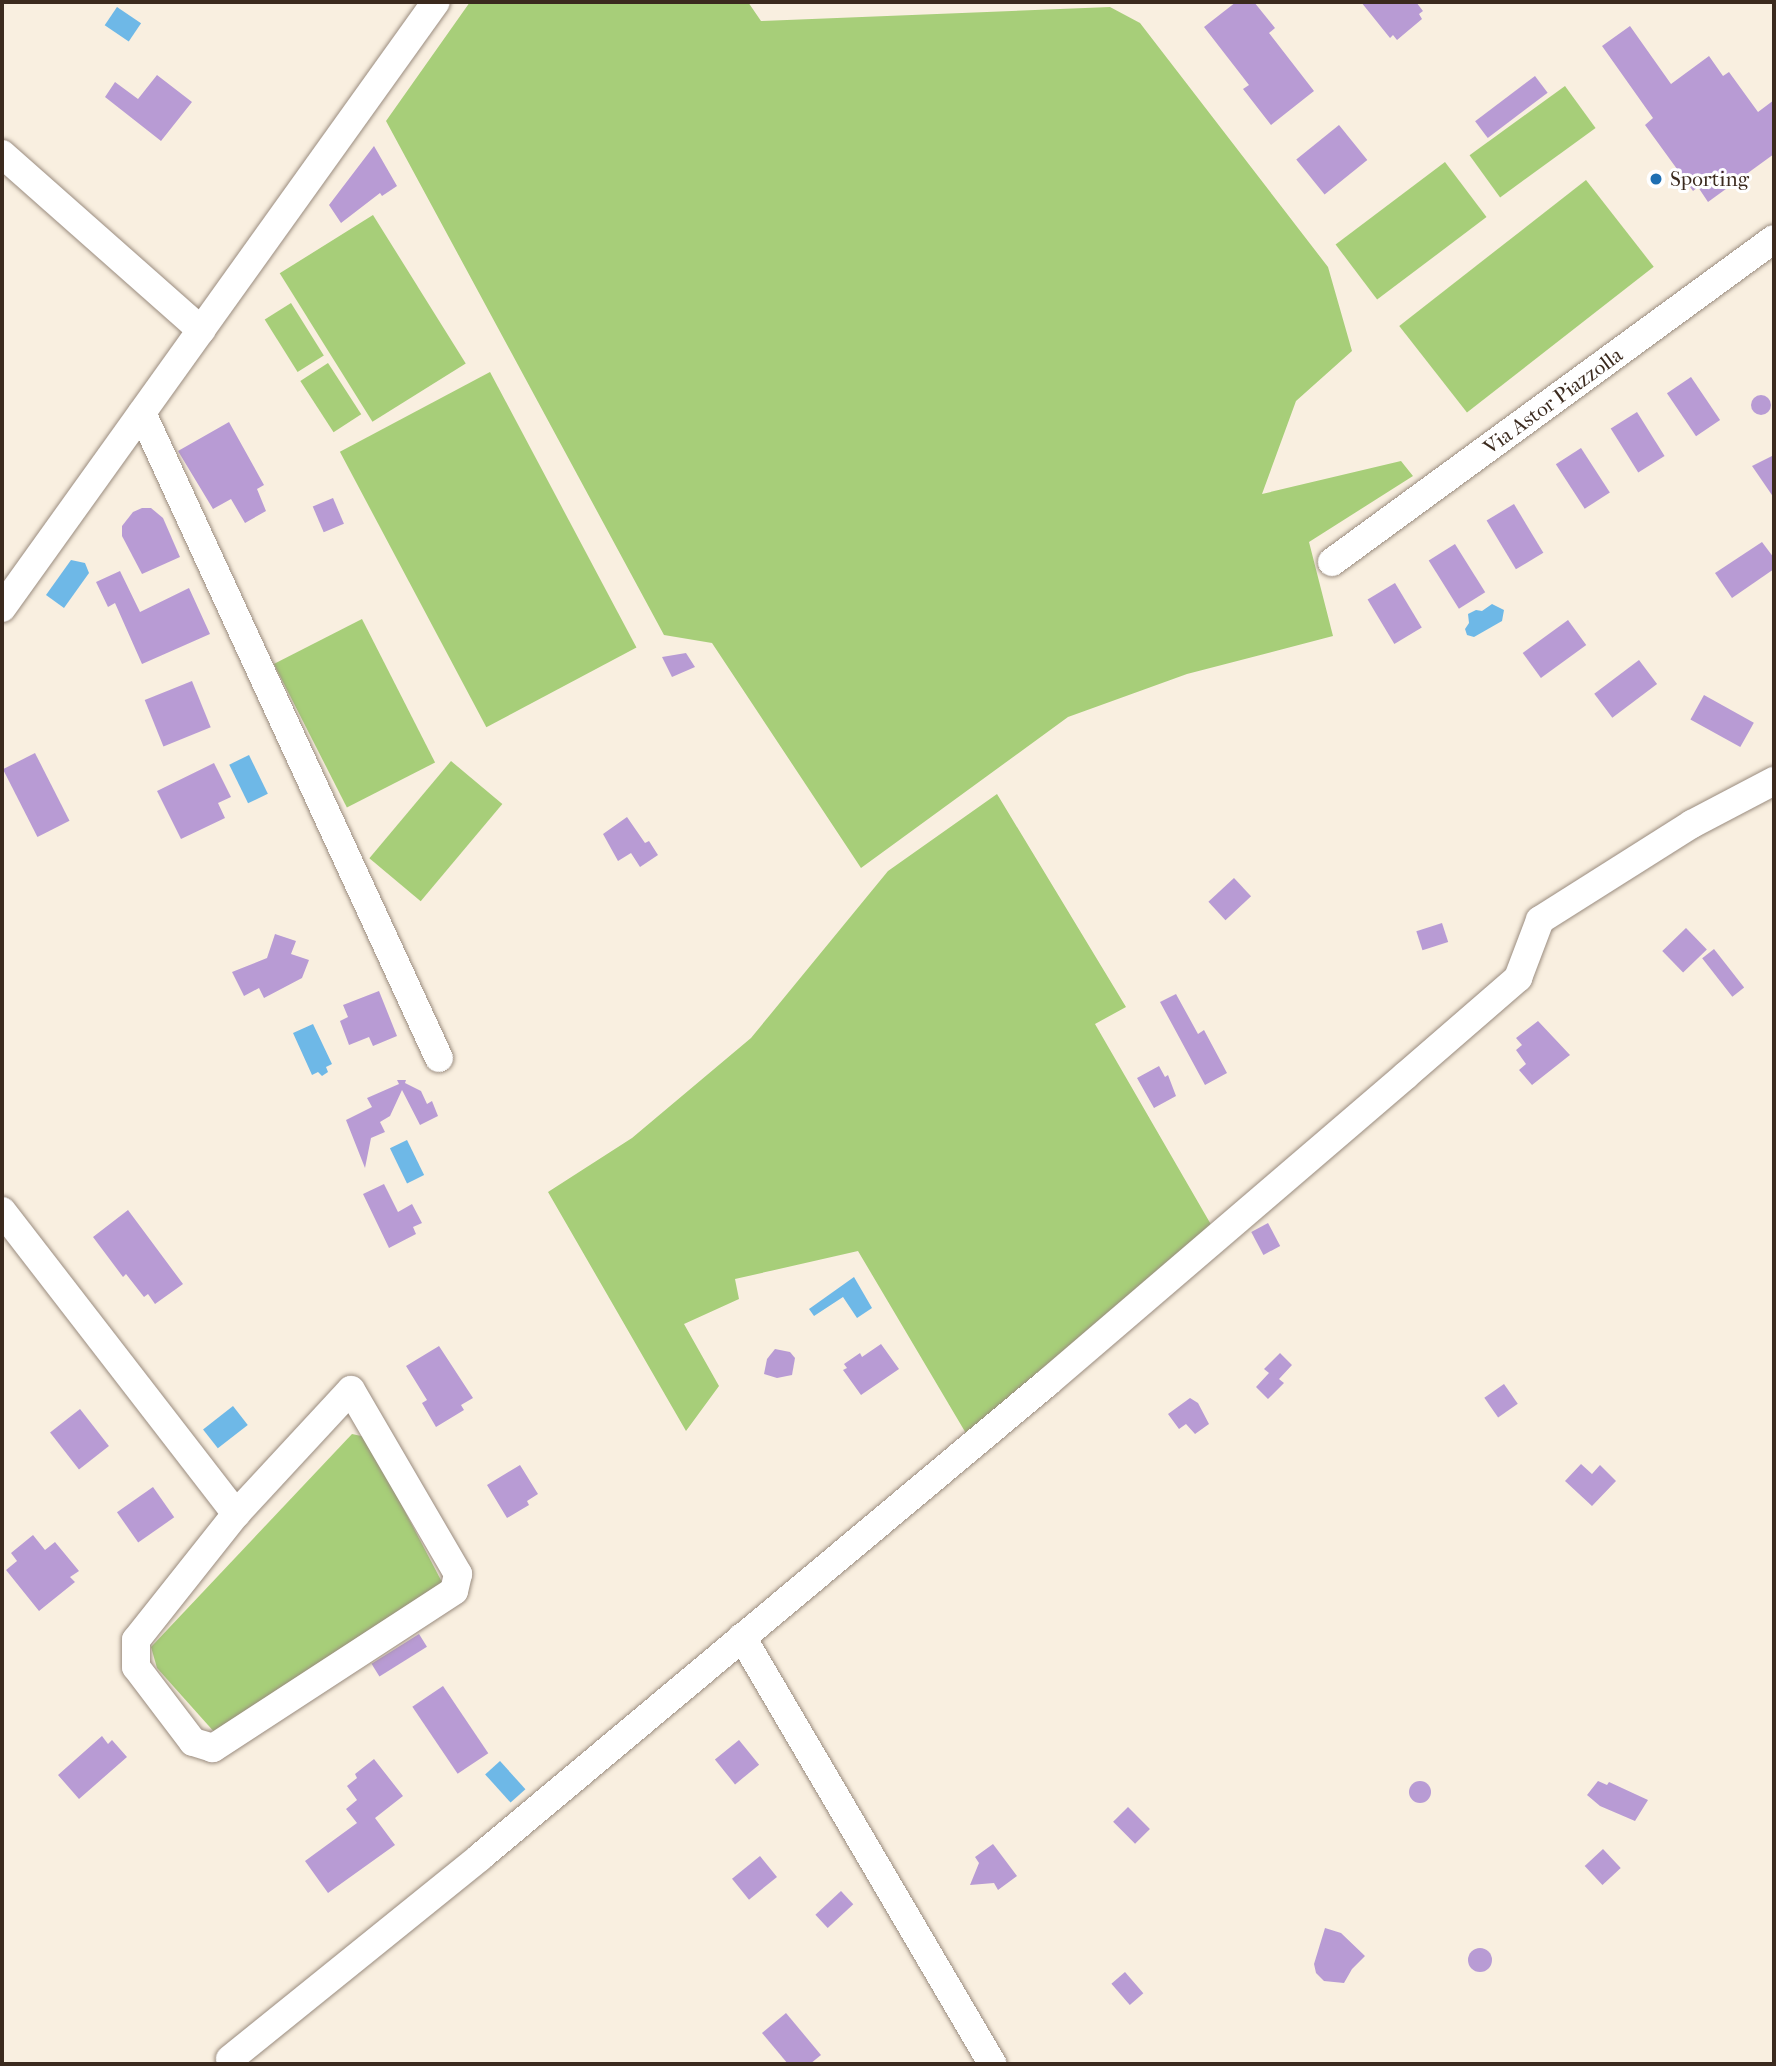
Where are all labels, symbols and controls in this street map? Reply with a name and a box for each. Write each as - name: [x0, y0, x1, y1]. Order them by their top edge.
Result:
- place label: Sporting: [1670, 166, 1749, 192]
- marker: Sporting: [1648, 171, 1664, 187]
- street label: Via Astor Piazzolla: [1479, 342, 1627, 460]

